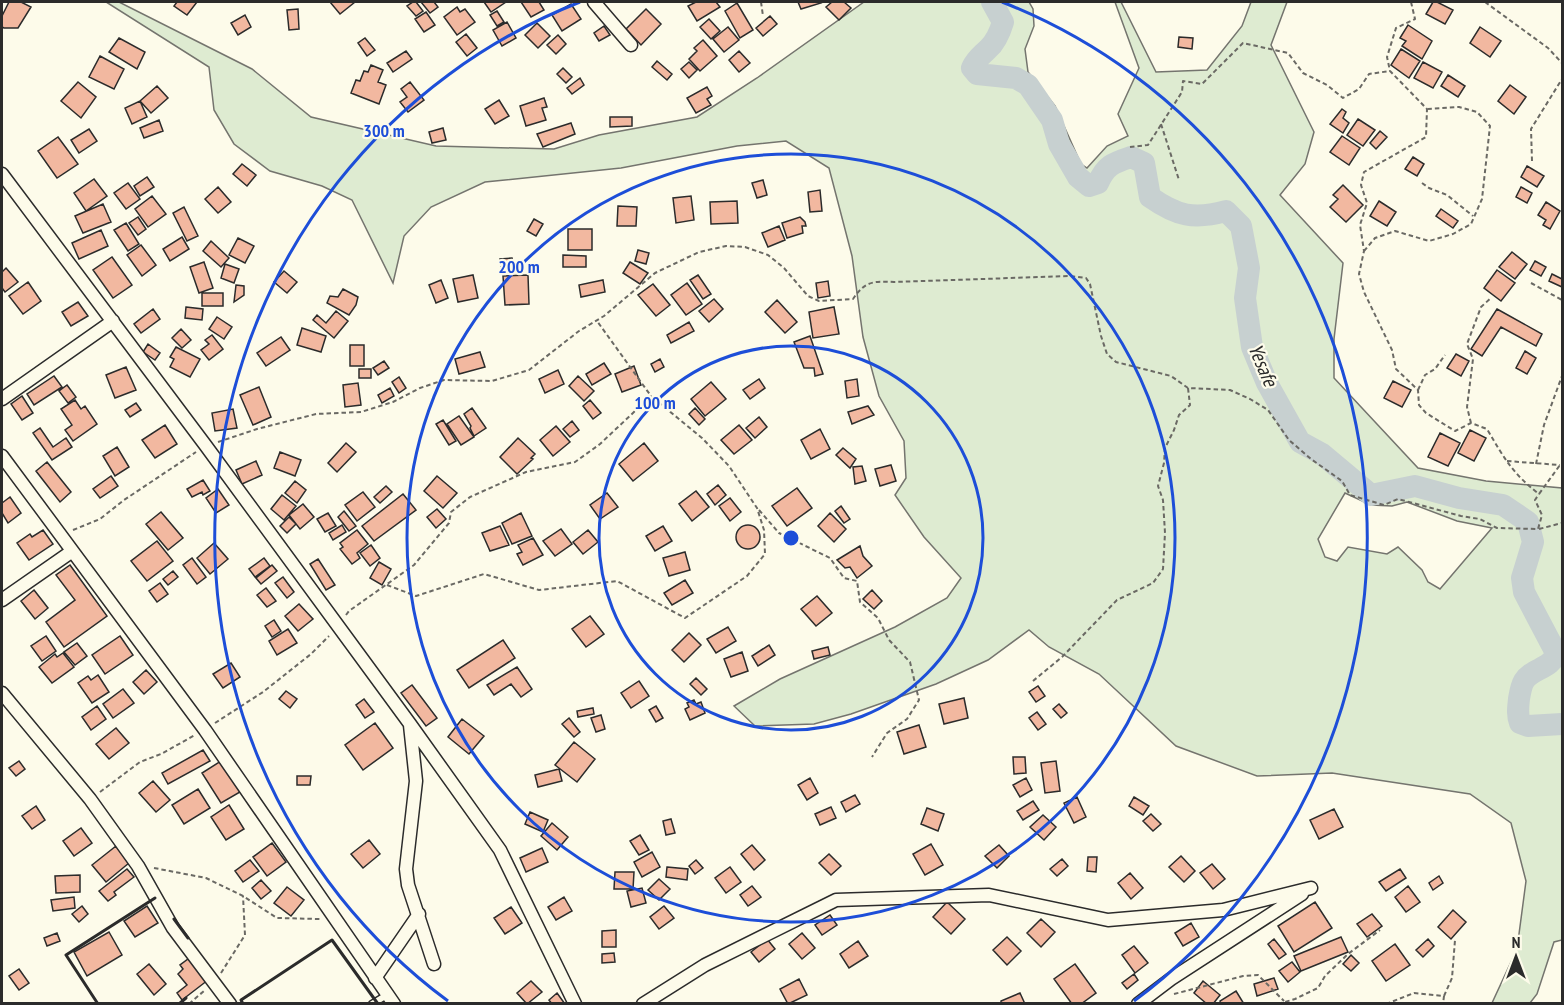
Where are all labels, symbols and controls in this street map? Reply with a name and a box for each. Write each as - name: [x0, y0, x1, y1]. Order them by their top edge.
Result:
- text: 300 m: [363, 119, 405, 142]
- text: 200 m: [498, 255, 540, 278]
- water label: Yesafe: [1242, 340, 1284, 392]
- text: 100 m: [634, 391, 676, 414]
- centre of rings: [781, 528, 801, 548]
- north arrow: [1486, 927, 1546, 987]
- text: N: [1512, 932, 1520, 952]

